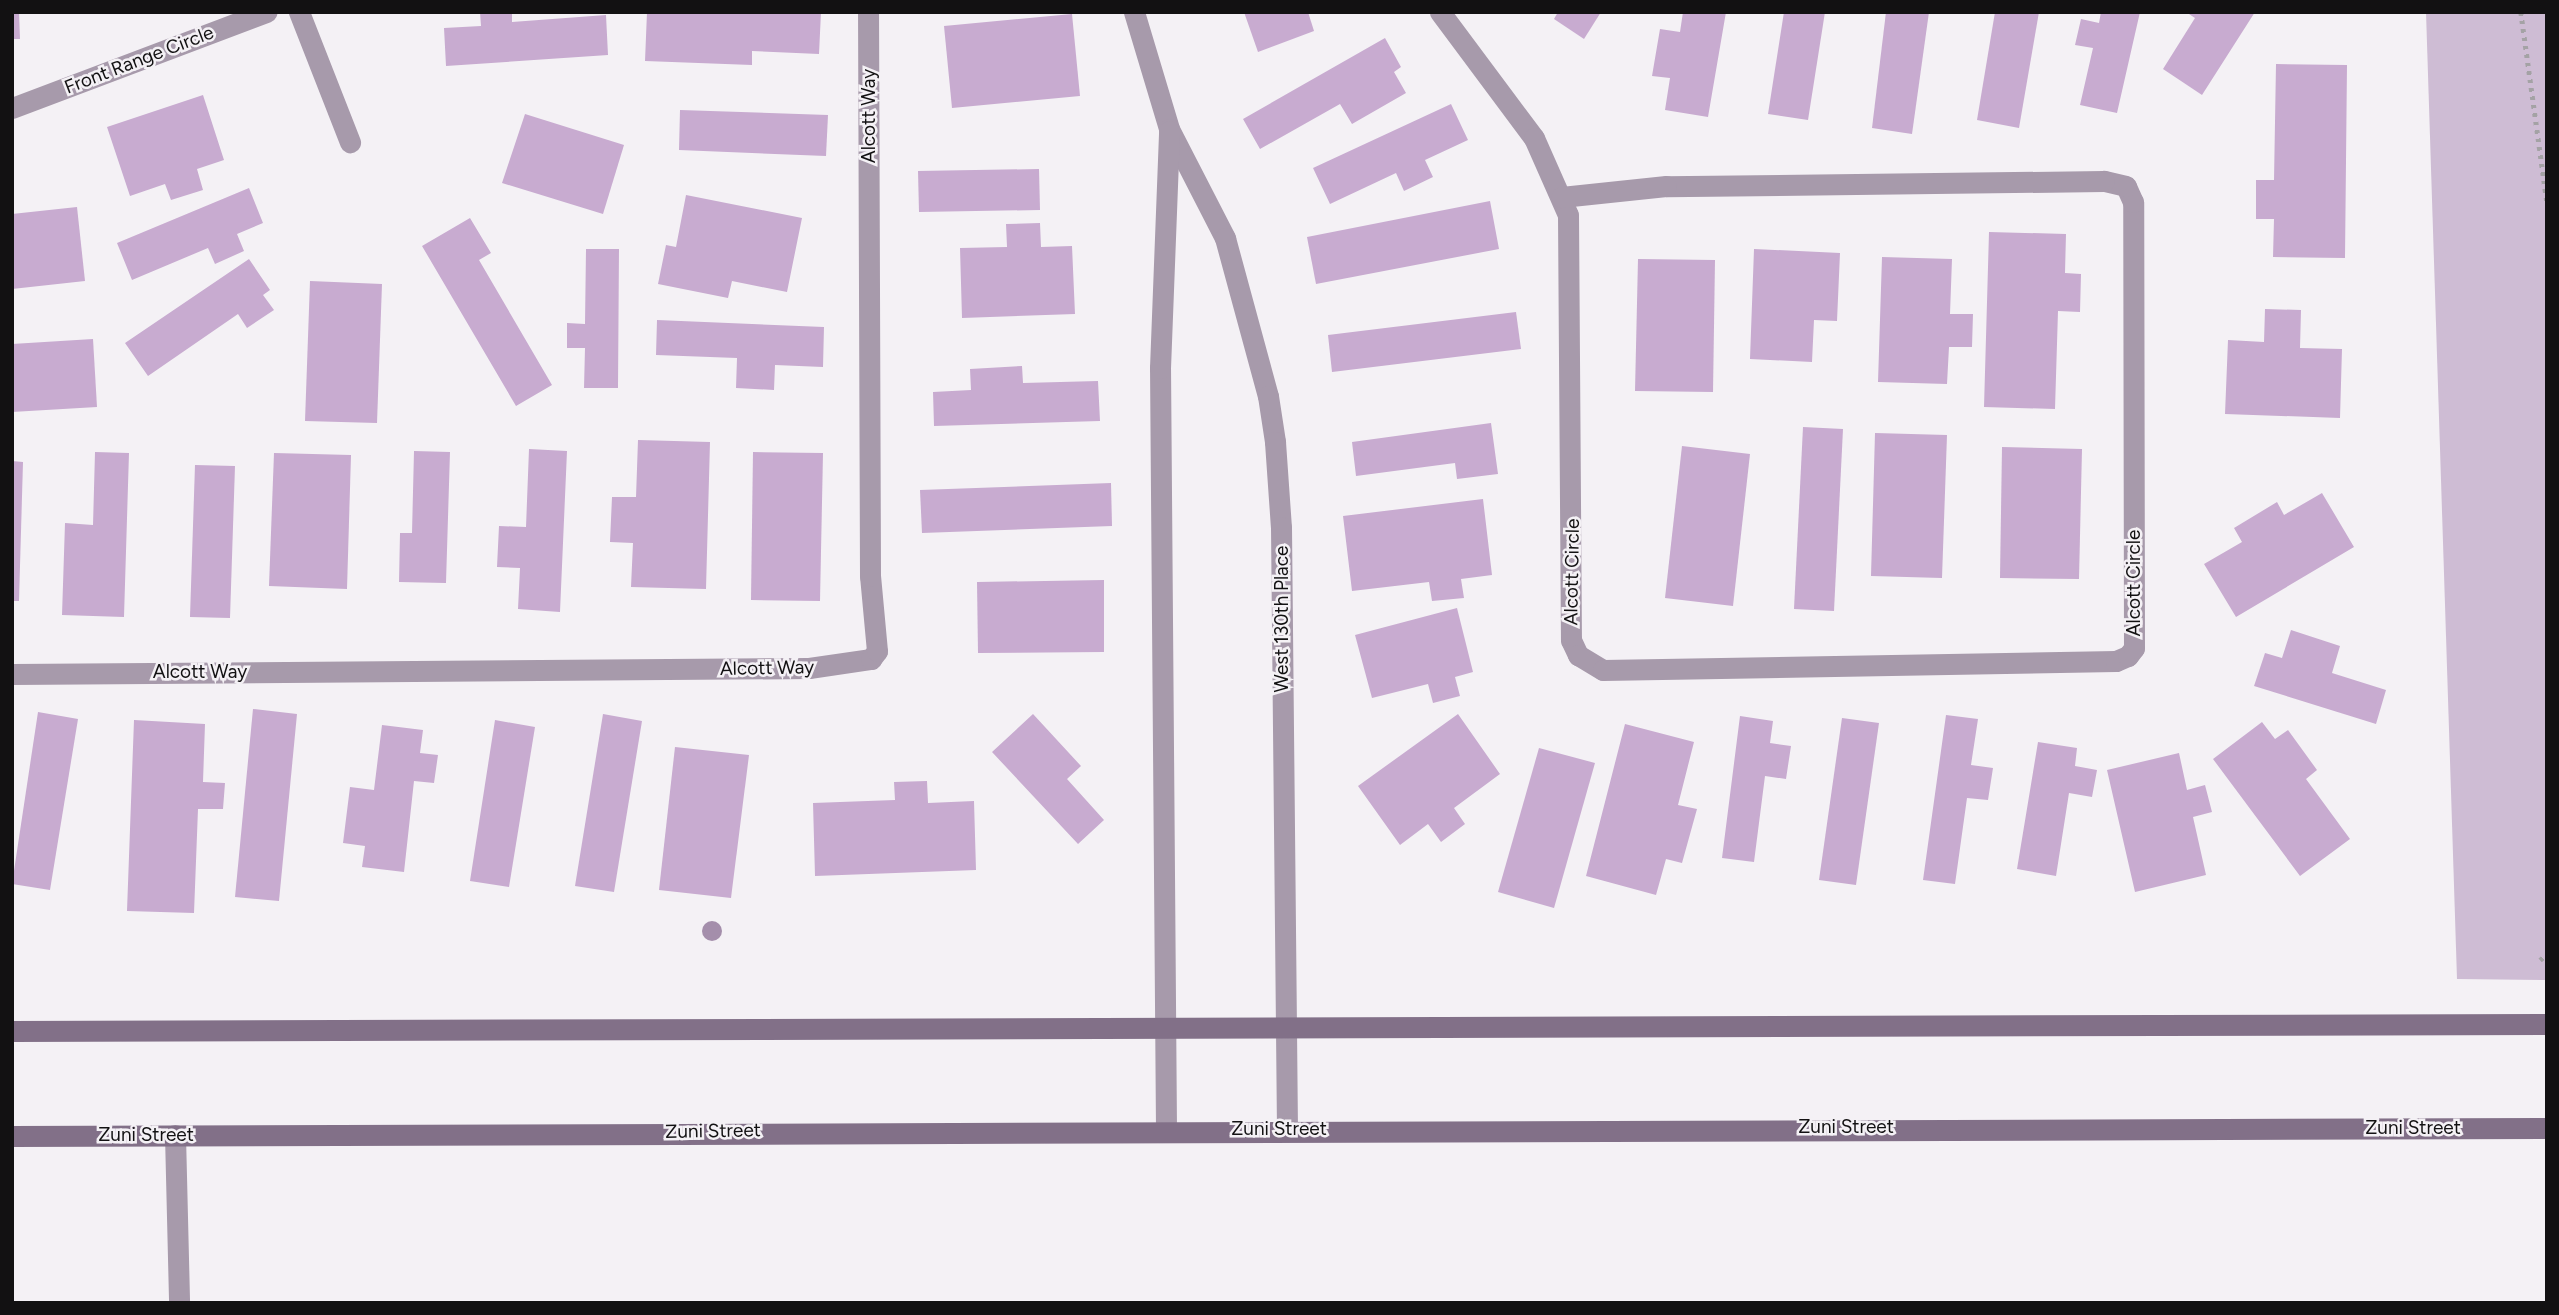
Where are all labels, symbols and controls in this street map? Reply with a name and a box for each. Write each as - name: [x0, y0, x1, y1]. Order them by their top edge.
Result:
- street label: Front Range Circle: [61, 21, 217, 99]
- street label: Alcott Way: [858, 69, 880, 163]
- street label: Alcott Circle: [1560, 518, 1584, 626]
- street label: Alcott Circle: [2123, 530, 2145, 636]
- street label: West 130th Place: [1271, 546, 1293, 692]
- street label: Alcott Way: [720, 656, 814, 680]
- street label: Alcott Way: [153, 661, 247, 683]
- street label: Zuni Street: [1798, 1116, 1894, 1138]
- street label: Zuni Street: [2365, 1117, 2461, 1139]
- street label: Zuni Street: [1231, 1118, 1327, 1140]
- street label: Zuni Street: [665, 1119, 761, 1143]
- street label: Zuni Street: [98, 1124, 194, 1146]

